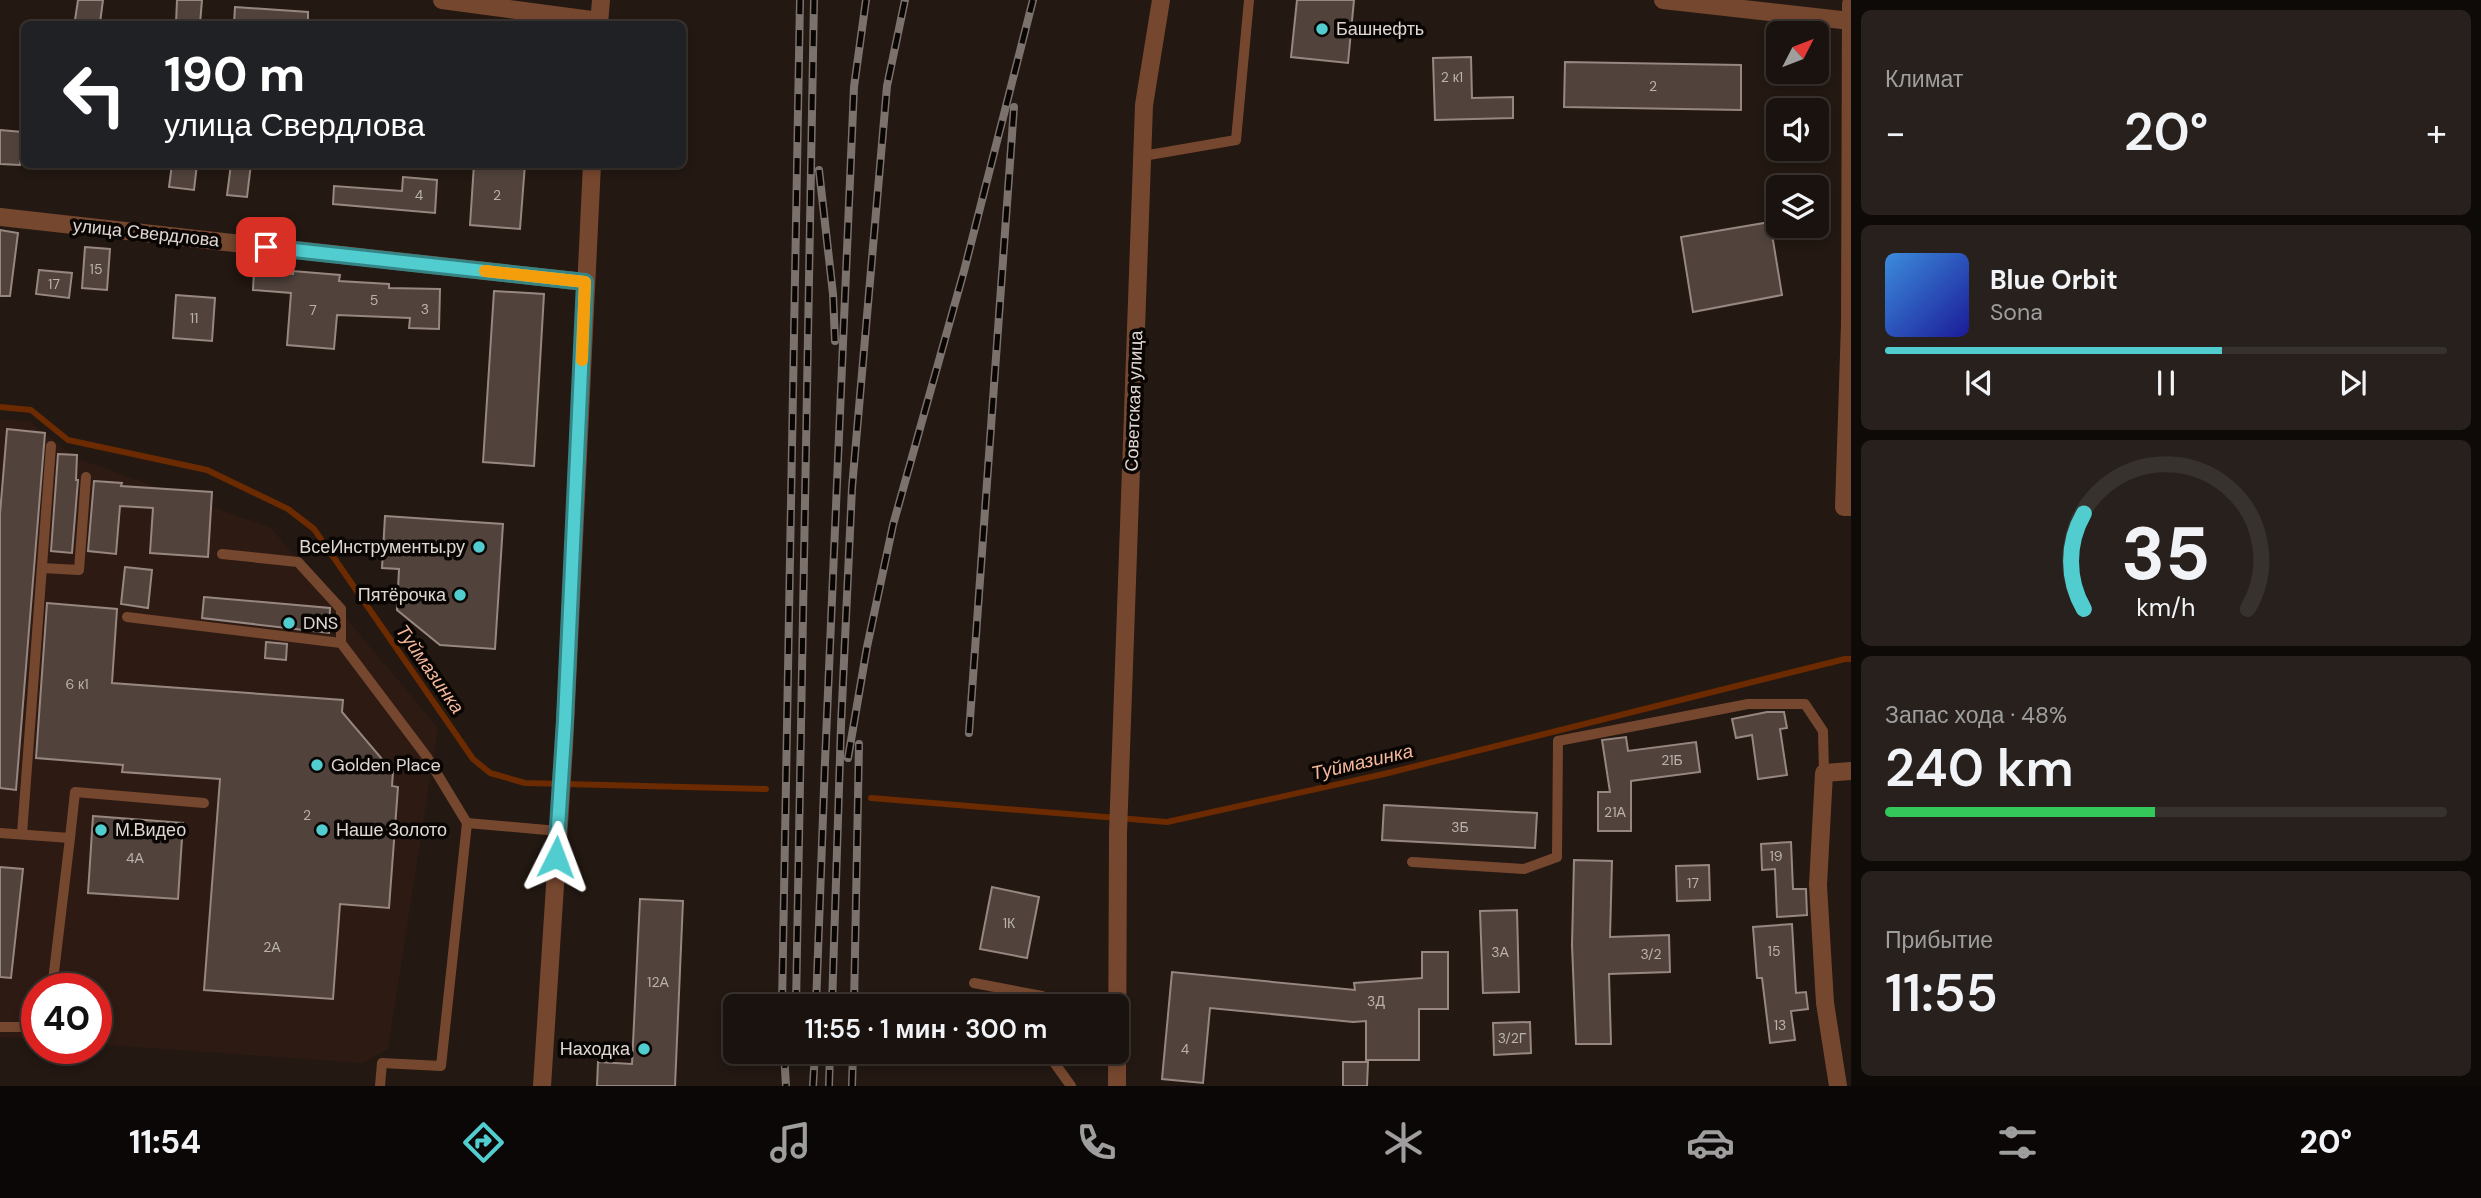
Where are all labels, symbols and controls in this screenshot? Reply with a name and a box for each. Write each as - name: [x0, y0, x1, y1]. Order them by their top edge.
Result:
- place label: Башнефть: [1336, 17, 1424, 41]
- marker: Башнефть: [1314, 21, 1330, 37]
- north arrow: [1766, 21, 1829, 84]
- map controls: [1766, 21, 1829, 238]
- text: 190 m: [164, 42, 305, 106]
- icon: left: [49, 49, 140, 140]
- text: Климат: [1885, 64, 1963, 94]
- house number: 2 к1: [1441, 68, 1463, 86]
- house number: 2: [1649, 77, 1657, 95]
- button: sound: [1766, 98, 1829, 161]
- text: 20°: [2124, 98, 2208, 166]
- text: улица Свердлова: [164, 104, 425, 146]
- text: −: [1885, 108, 1906, 158]
- text: +: [2426, 108, 2447, 158]
- button: layers: [1766, 175, 1829, 238]
- house number: 4: [415, 186, 424, 204]
- house number: 2: [493, 186, 501, 204]
- street label: улица Свердлова: [72, 213, 221, 253]
- pin: [236, 217, 296, 277]
- icon: arrive: [247, 228, 285, 266]
- house number: 15: [90, 260, 102, 278]
- text: Blue Orbit: [1990, 263, 2118, 297]
- house number: 17: [48, 275, 60, 293]
- house number: 5: [370, 291, 378, 309]
- text: Sona: [1990, 297, 2043, 327]
- house number: 3: [421, 300, 429, 318]
- house number: 7: [309, 301, 317, 319]
- house number: 11: [190, 309, 198, 327]
- street label: Советская улица: [1120, 329, 1148, 472]
- icon: previous: [1960, 364, 1998, 402]
- icon: pause: [2147, 364, 2185, 402]
- icon: next: [2334, 364, 2372, 402]
- text: 35: [2121, 507, 2211, 602]
- place label: ВсеИнструменты.ру: [299, 535, 465, 559]
- marker: ВсеИнструменты.ру: [471, 539, 487, 555]
- place label: Пятёрочка: [358, 583, 447, 607]
- marker: Пятёрочка: [452, 587, 468, 603]
- text: km/h: [2136, 591, 2196, 624]
- place label: DNS: [303, 611, 338, 635]
- marker: DNS: [281, 615, 297, 631]
- water label: Туймазинка: [390, 619, 470, 719]
- house number: 6 к1: [65, 675, 89, 693]
- text: Запас хода · 48%: [1885, 700, 2067, 730]
- text: 240 km: [1885, 734, 2074, 802]
- water label: Туймазинка: [1309, 738, 1415, 786]
- house number: 21Б: [1661, 751, 1683, 769]
- place label: Golden Place: [331, 753, 441, 777]
- marker: Golden Place: [309, 757, 325, 773]
- house number: 21А: [1604, 803, 1627, 821]
- house number: 2: [303, 806, 311, 824]
- place label: М.Видео: [115, 818, 186, 842]
- place label: Наше Золото: [336, 818, 447, 842]
- house number: 3Б: [1451, 818, 1469, 836]
- position arrow: [519, 820, 593, 894]
- marker: М.Видео: [93, 822, 109, 838]
- marker: Наше Золото: [314, 822, 330, 838]
- house number: 19: [1769, 847, 1783, 865]
- house number: 4А: [126, 849, 145, 867]
- house number: 17: [1687, 874, 1699, 892]
- house number: 1К: [1003, 914, 1016, 932]
- text: Прибытие: [1885, 925, 1993, 955]
- house number: 2А: [263, 938, 281, 956]
- house number: 15: [1768, 942, 1780, 960]
- house number: 3А: [1491, 943, 1509, 961]
- house number: 3/2: [1640, 945, 1662, 963]
- text: 11:55: [1885, 959, 1998, 1027]
- speed limit sign: 40: [21, 973, 112, 1064]
- house number: 12А: [647, 973, 670, 991]
- house number: 3Д: [1367, 992, 1385, 1010]
- text: 11:55 · 1 мин · 300 m: [805, 1012, 1047, 1046]
- house number: 13: [1774, 1016, 1786, 1034]
- house number: 3/2Г: [1498, 1029, 1527, 1047]
- place label: Находка: [560, 1037, 631, 1061]
- house number: 4: [1181, 1040, 1190, 1058]
- marker: Находка: [636, 1041, 652, 1057]
- icon: directions: [459, 1118, 508, 1167]
- icon: music: [766, 1118, 815, 1167]
- icon: phone: [1072, 1118, 1121, 1167]
- icon: climate: [1379, 1118, 1428, 1167]
- icon: car: [1686, 1118, 1735, 1167]
- icon: filters: [1993, 1118, 2042, 1167]
- text: 11:54: [129, 1121, 201, 1163]
- text: 20°: [2300, 1121, 2352, 1163]

